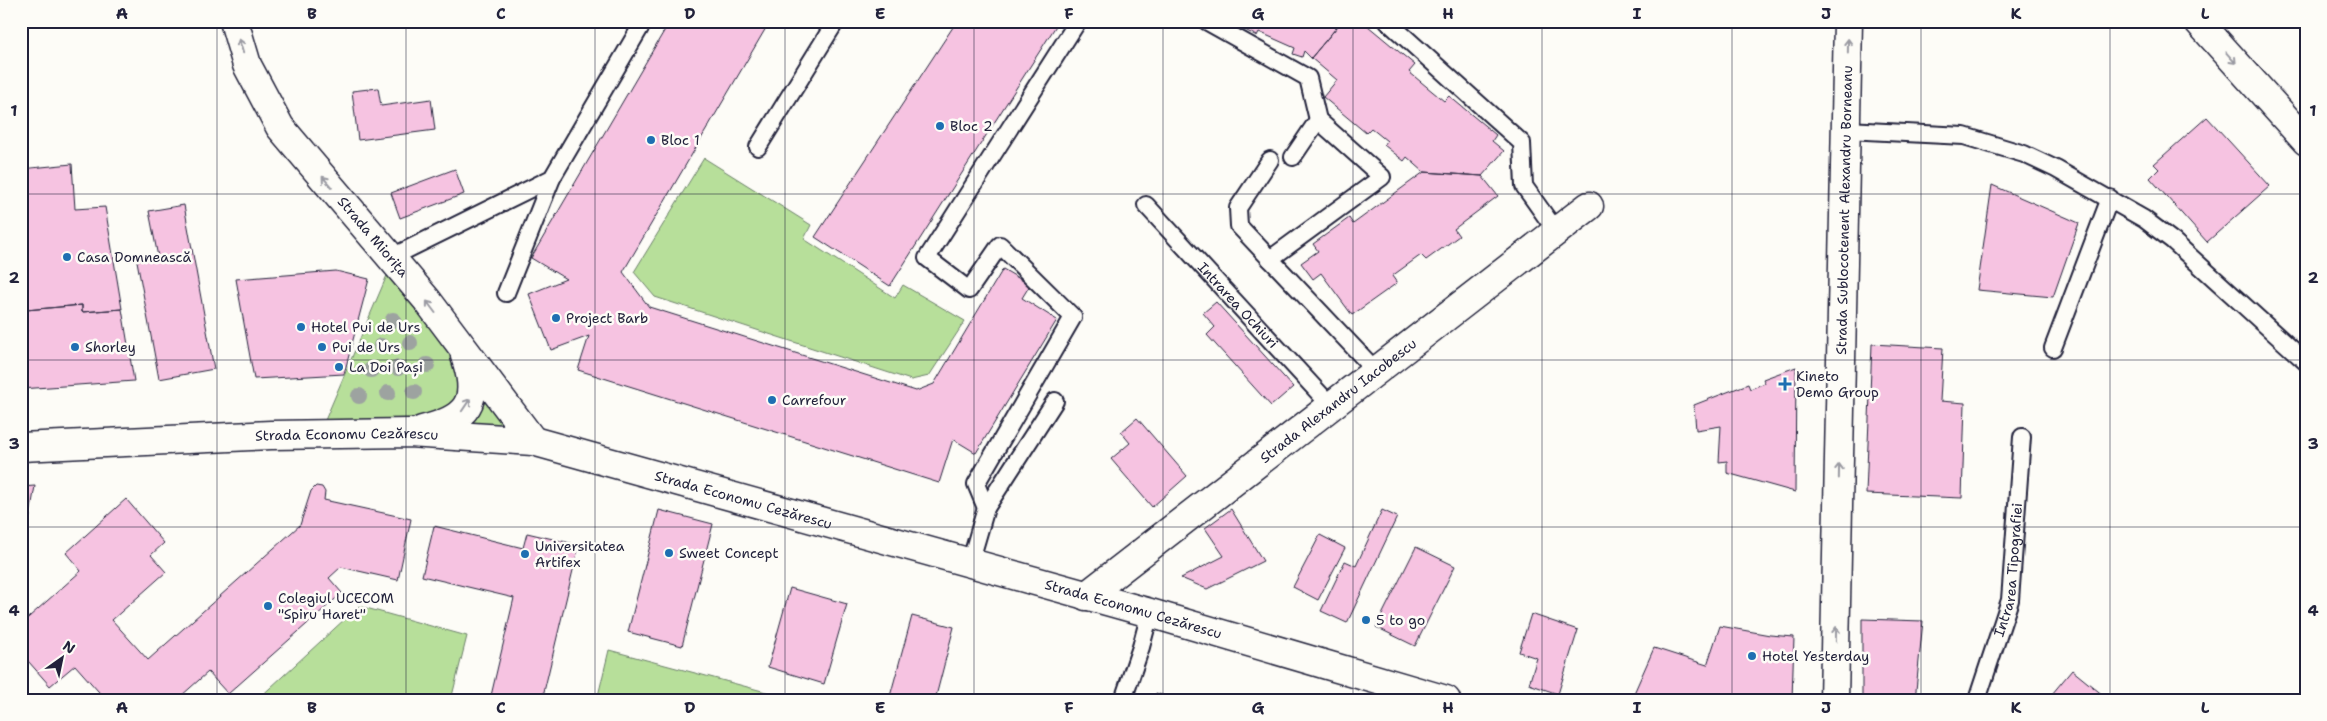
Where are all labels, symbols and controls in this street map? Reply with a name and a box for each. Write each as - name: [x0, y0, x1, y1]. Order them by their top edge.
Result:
- text: A: [116, 3, 128, 24]
- text: B: [307, 3, 317, 24]
- text: C: [496, 3, 506, 24]
- text: D: [684, 3, 696, 24]
- text: E: [875, 3, 885, 24]
- text: F: [1064, 3, 1074, 24]
- text: G: [1252, 3, 1265, 24]
- text: H: [1442, 3, 1454, 24]
- text: I: [1633, 3, 1642, 24]
- text: J: [1821, 3, 1831, 24]
- text: K: [2011, 3, 2022, 24]
- text: L: [2201, 3, 2210, 24]
- one-way arrow: [236, 38, 246, 54]
- one-way arrow: [1843, 38, 1853, 54]
- one-way arrow: [2225, 51, 2237, 64]
- street label: Strada Sublocotenent Alexandru Borneanu: [1832, 65, 1856, 355]
- text: 1: [10, 100, 18, 121]
- text: 1: [2309, 100, 2317, 121]
- place label: Bloc 2: [950, 117, 993, 135]
- marker: Bloc 2: [934, 120, 946, 132]
- place label: Bloc 1: [661, 131, 700, 149]
- marker: Bloc 1: [645, 134, 657, 146]
- one-way arrow: [321, 176, 333, 189]
- street label: Strada Miorița: [334, 193, 413, 281]
- place label: Casa Domnească: [77, 248, 191, 266]
- marker: Casa Domnească: [61, 251, 73, 263]
- street label: Intrarea Ochiuri: [1194, 258, 1282, 352]
- text: 2: [8, 267, 20, 288]
- text: 2: [2307, 267, 2319, 288]
- one-way arrow: [426, 301, 437, 314]
- place label: Project Barb: [566, 309, 648, 327]
- marker: Project Barb: [550, 312, 562, 324]
- place label: Hotel Pui de Urs: [311, 318, 420, 336]
- marker: Hotel Pui de Urs: [295, 321, 307, 333]
- street label: Strada Alexandru Iacobescu: [1256, 334, 1420, 467]
- place label: Shorley: [85, 338, 136, 356]
- place label: Pui de Urs: [332, 338, 400, 356]
- marker: Shorley: [69, 341, 81, 353]
- marker: Pui de Urs: [316, 341, 328, 353]
- place label: La Doi Pași: [349, 358, 423, 377]
- marker: La Doi Pași: [333, 361, 345, 373]
- place label: Kineto Demo Group: [1796, 367, 1879, 401]
- marker: Kineto Demo Group: [1778, 377, 1792, 391]
- place label: Carrefour: [782, 391, 847, 409]
- marker: Carrefour: [766, 394, 778, 406]
- one-way arrow: [461, 398, 471, 412]
- street label: Strada Economu Cezărescu: [255, 424, 439, 445]
- text: 3: [8, 433, 20, 454]
- text: 3: [2307, 433, 2319, 454]
- one-way arrow: [1834, 463, 1844, 480]
- street label: Strada Economu Cezărescu: [653, 466, 834, 533]
- street label: Intrarea Tipografiei: [1990, 502, 2026, 639]
- place label: Universitatea Artifex: [535, 537, 625, 571]
- place label: Sweet Concept: [679, 544, 779, 562]
- marker: Sweet Concept: [663, 547, 675, 559]
- marker: Universitatea Artifex: [519, 548, 531, 560]
- street label: Strada Economu Cezărescu: [1043, 575, 1224, 643]
- place label: Colegiul UCECOM "Spiru Haret": [278, 589, 394, 623]
- text: 4: [8, 600, 20, 621]
- marker: Colegiul UCECOM "Spiru Haret": [262, 600, 274, 612]
- text: 4: [2307, 600, 2319, 621]
- place label: 5 to go: [1376, 611, 1425, 629]
- marker: 5 to go: [1360, 614, 1372, 626]
- one-way arrow: [1831, 626, 1841, 642]
- north arrow: [38, 634, 88, 684]
- text: N: [60, 637, 79, 658]
- place label: Hotel Yesterday: [1762, 647, 1869, 665]
- marker: Hotel Yesterday: [1746, 650, 1758, 662]
- text: A: [116, 697, 128, 718]
- text: B: [307, 697, 317, 718]
- text: C: [496, 697, 506, 718]
- text: D: [684, 697, 696, 718]
- text: E: [875, 697, 885, 718]
- text: F: [1064, 697, 1074, 718]
- text: G: [1252, 697, 1265, 718]
- text: H: [1442, 697, 1454, 718]
- text: I: [1633, 697, 1642, 718]
- text: J: [1821, 697, 1831, 718]
- text: K: [2011, 697, 2022, 718]
- text: L: [2201, 697, 2210, 718]

